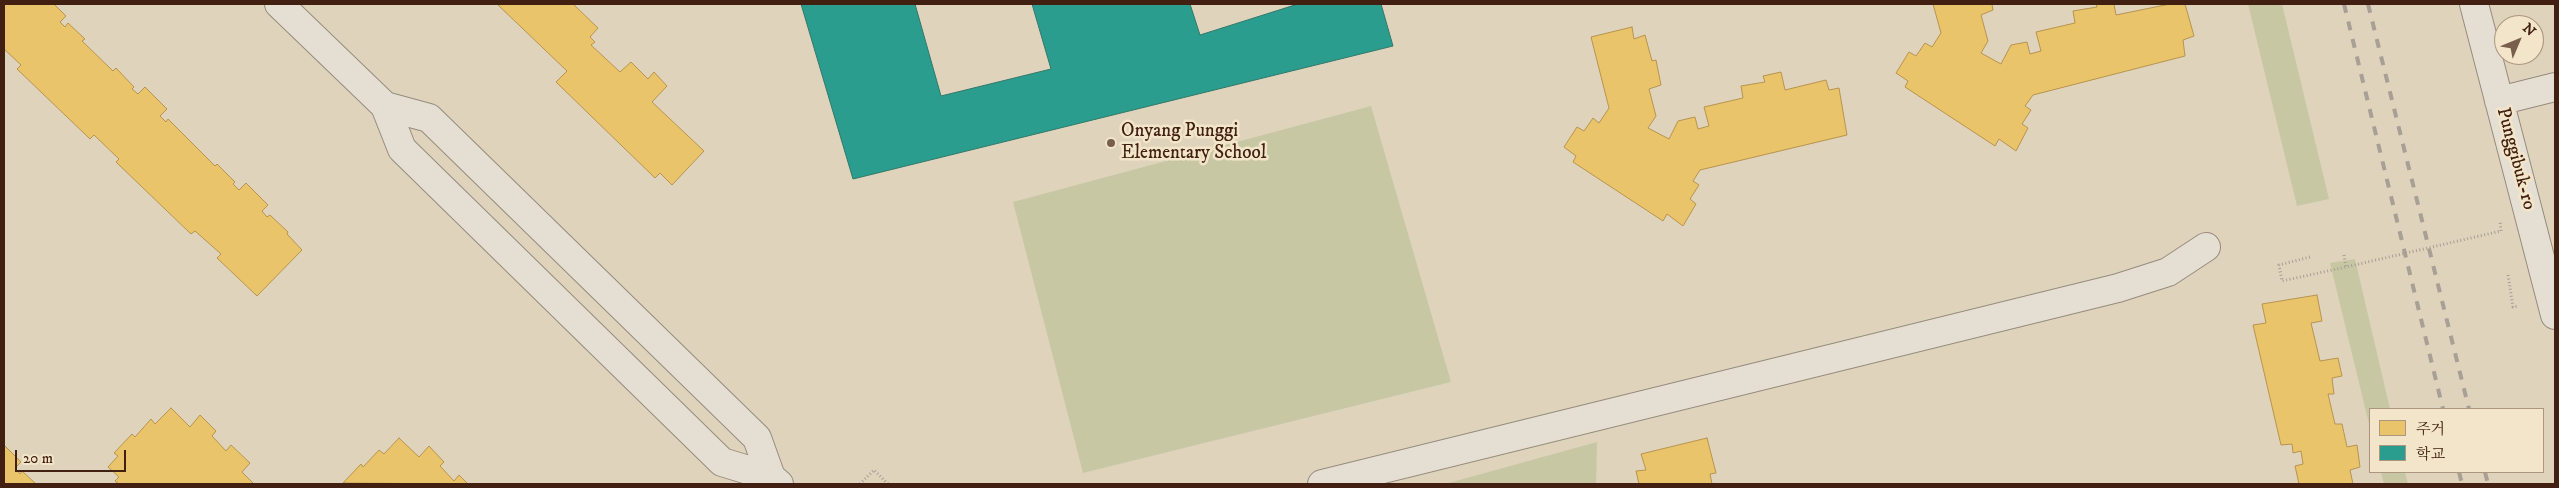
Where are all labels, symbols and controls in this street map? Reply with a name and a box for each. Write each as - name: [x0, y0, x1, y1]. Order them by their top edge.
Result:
- north arrow: [2494, 15, 2544, 65]
- text: N: [2518, 20, 2539, 41]
- street label: Punggibuk-ro: [2490, 105, 2540, 213]
- place label: Onyang Punggi Elementary School: [1121, 121, 1266, 165]
- marker: Onyang Punggi Elementary School: [1105, 137, 1117, 149]
- legend: [2369, 408, 2544, 473]
- text: 주거: [2416, 420, 2445, 439]
- scale bar: [18, 440, 129, 472]
- text: 학교: [2416, 445, 2445, 464]
- text: 20 m: [23, 449, 53, 468]

